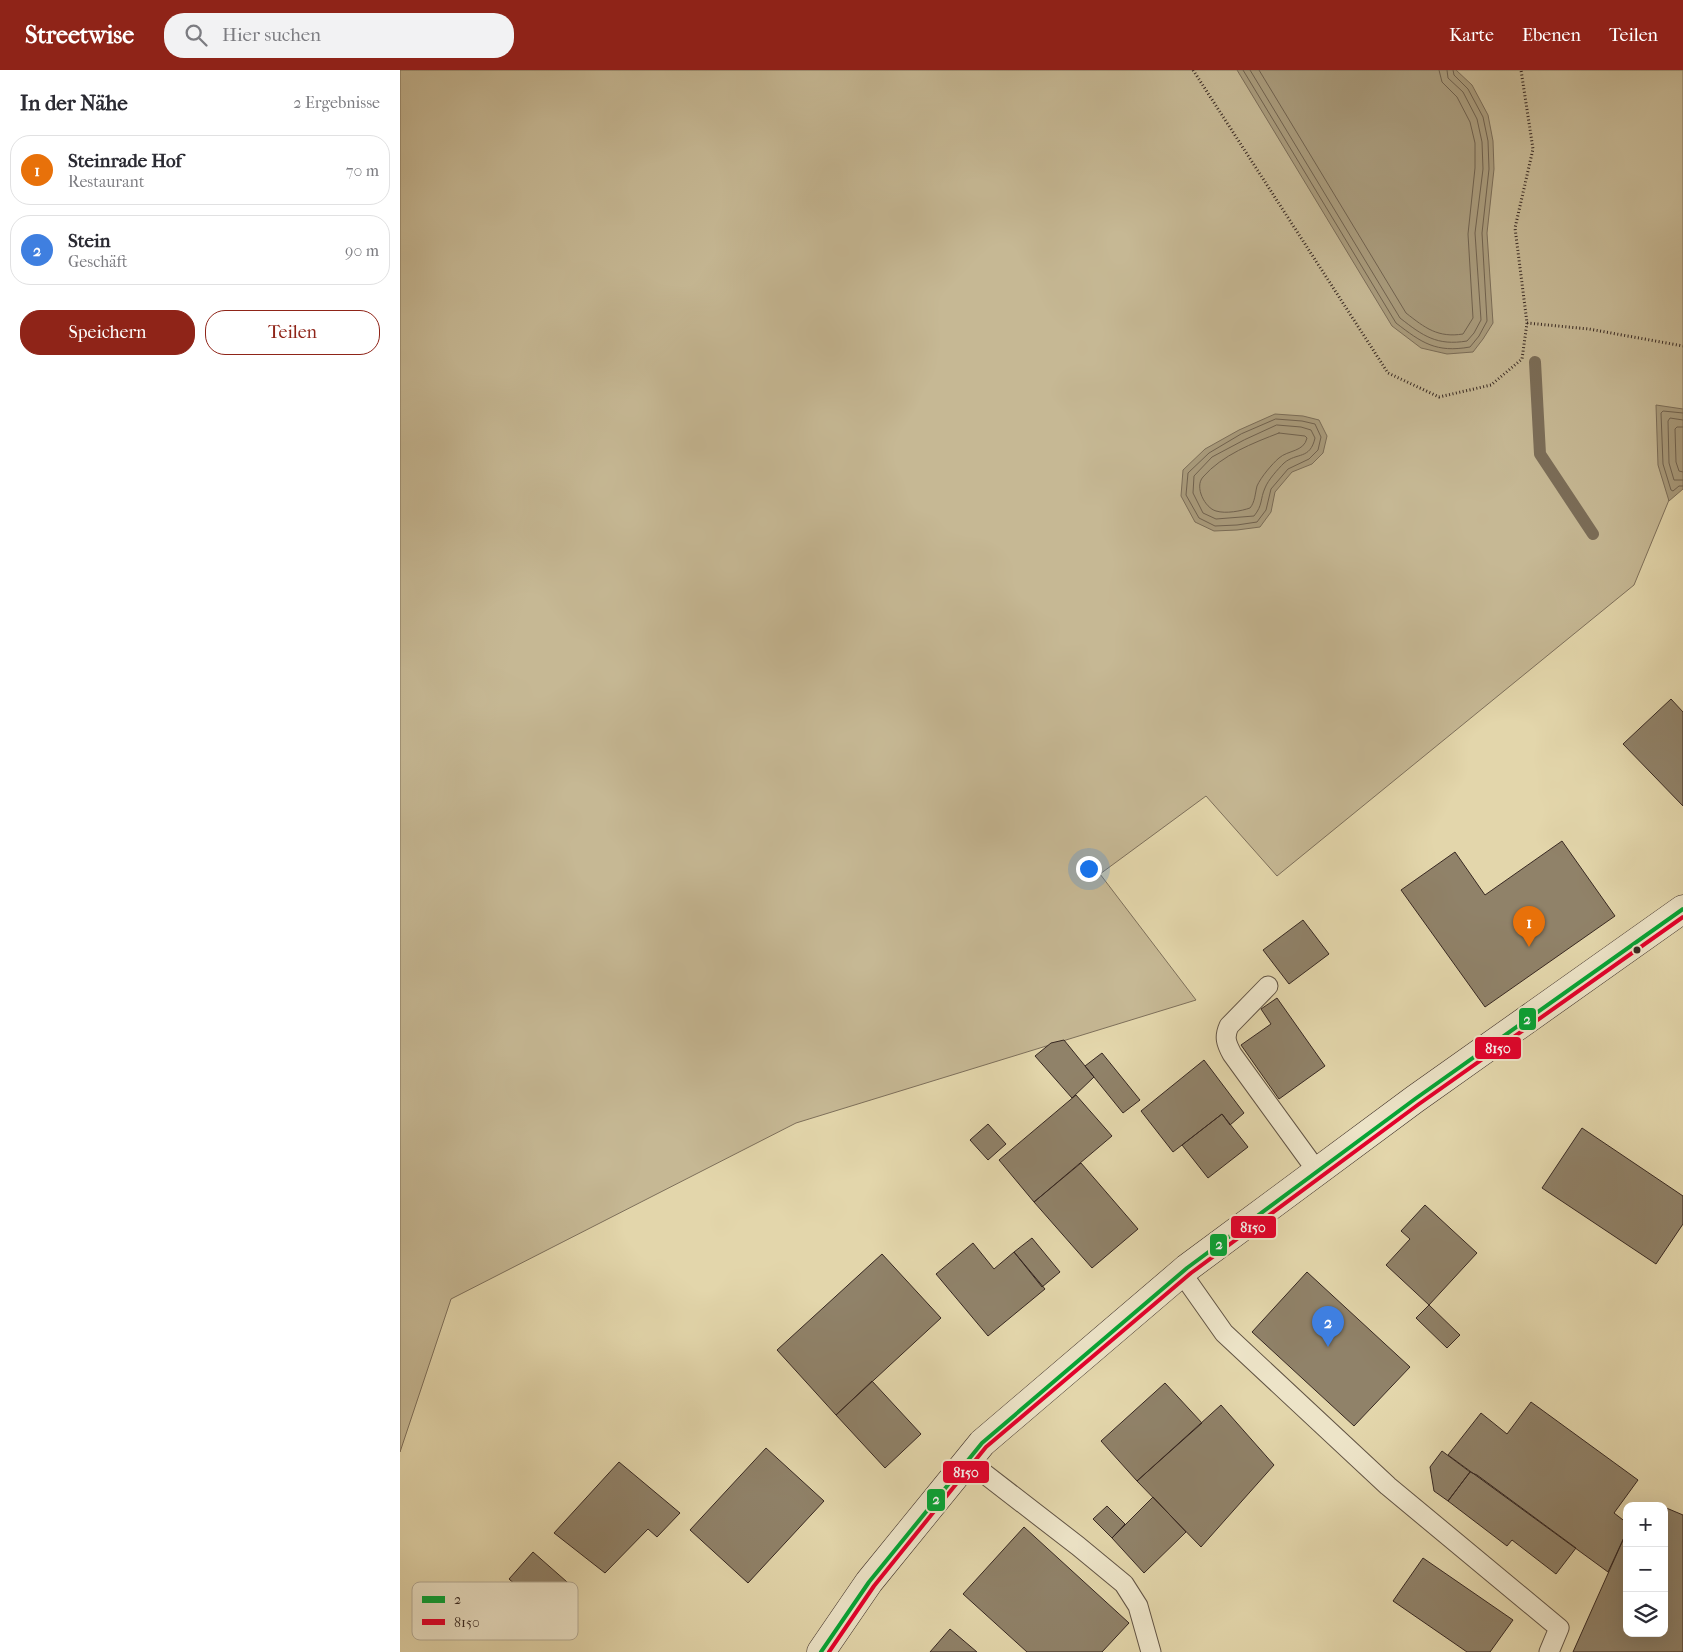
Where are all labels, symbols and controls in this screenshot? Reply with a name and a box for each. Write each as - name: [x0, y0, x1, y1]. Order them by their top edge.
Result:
- search box: [164, 13, 514, 58]
- text: Streetwise: [25, 21, 134, 49]
- icon: search: [182, 21, 210, 49]
- text: Hier suchen: [222, 24, 321, 46]
- text: Karte: [1449, 25, 1494, 46]
- text: Ebenen: [1522, 25, 1581, 46]
- text: Teilen: [1609, 25, 1658, 46]
- text: In der Nähe: [20, 91, 128, 115]
- text: 2 Ergebnisse: [293, 93, 380, 112]
- text: Steinrade Hof: [68, 150, 182, 172]
- text: 1: [34, 161, 40, 180]
- text: 70 m: [346, 161, 379, 180]
- text: Restaurant: [68, 172, 144, 191]
- text: Stein: [68, 230, 111, 252]
- text: 2: [33, 241, 41, 260]
- text: 90 m: [345, 241, 379, 260]
- text: Geschäft: [68, 252, 128, 271]
- button: Speichern: [20, 310, 195, 355]
- button: Teilen: [205, 310, 380, 355]
- your location: [1076, 856, 1102, 882]
- pin: 1: [1513, 906, 1545, 947]
- unlabelled marker: [1632, 945, 1642, 955]
- line badge: 2: [1518, 1007, 1537, 1031]
- text: 2: [1523, 1011, 1531, 1028]
- line badge: 8150: [1474, 1036, 1522, 1060]
- text: 8150: [1485, 1040, 1511, 1057]
- line badge: 8150: [1230, 1215, 1277, 1239]
- text: 8150: [1240, 1219, 1266, 1236]
- line badge: 2: [1209, 1233, 1228, 1257]
- text: 2: [1215, 1236, 1223, 1253]
- pin: 2: [1312, 1306, 1344, 1347]
- line badge: 8150: [942, 1460, 990, 1484]
- text: 8150: [953, 1464, 979, 1481]
- line badge: 2: [926, 1488, 946, 1512]
- text: 2: [932, 1491, 940, 1508]
- map controls: [1623, 1502, 1668, 1637]
- button: +: [1623, 1502, 1668, 1547]
- button: −: [1623, 1547, 1668, 1592]
- legend: [412, 1582, 578, 1640]
- text: 2: [454, 1591, 461, 1608]
- button: layers: [1623, 1592, 1668, 1637]
- text: 8150: [454, 1614, 480, 1631]

